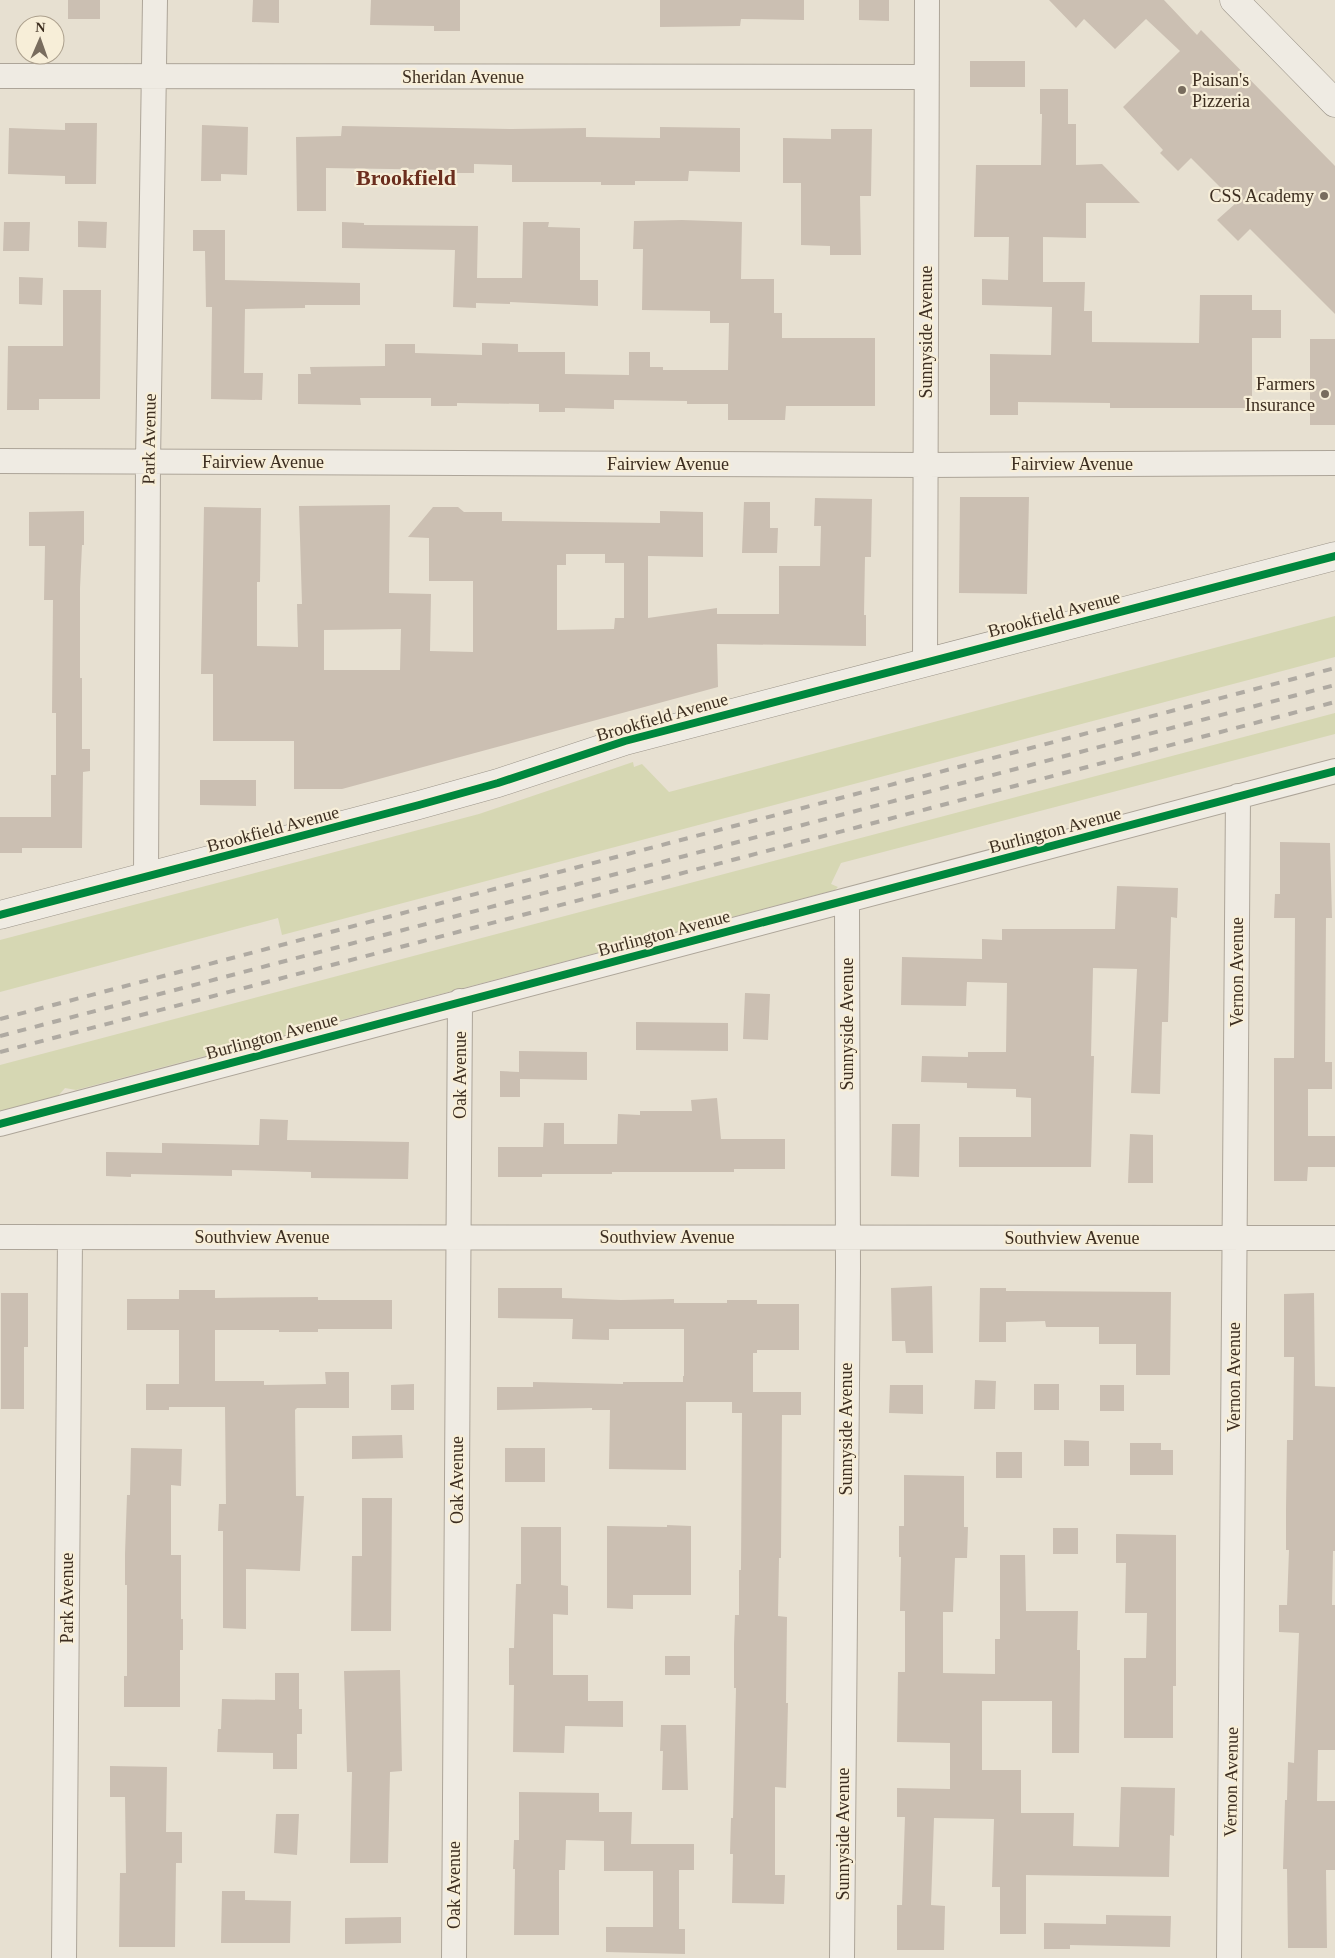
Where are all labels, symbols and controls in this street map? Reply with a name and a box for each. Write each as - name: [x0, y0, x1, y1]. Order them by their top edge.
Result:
- north arrow: [15, 15, 65, 65]
- text: N: [35, 20, 46, 35]
- street label: Sheridan Avenue: [402, 67, 524, 87]
- place label: Paisan's Pizzeria: [1192, 70, 1250, 111]
- marker: Paisan's Pizzeria: [1176, 84, 1188, 96]
- district label: Brookfield: [356, 165, 456, 190]
- place label: CSS Academy: [1209, 186, 1314, 206]
- marker: CSS Academy: [1318, 190, 1330, 202]
- street label: Sunnyside Avenue: [916, 265, 936, 399]
- place label: Farmers Insurance: [1245, 374, 1315, 415]
- marker: Farmers Insurance: [1319, 388, 1331, 400]
- street label: Park Avenue: [138, 393, 160, 485]
- street label: Fairview Avenue: [202, 452, 324, 472]
- street label: Fairview Avenue: [607, 454, 729, 474]
- street label: Fairview Avenue: [1011, 454, 1133, 474]
- street label: Brookfield Avenue: [986, 587, 1122, 641]
- street label: Brookfield Avenue: [594, 689, 730, 745]
- street label: Brookfield Avenue: [205, 802, 341, 856]
- street label: Burlington Avenue: [987, 803, 1123, 857]
- street label: Burlington Avenue: [596, 906, 732, 960]
- street label: Vernon Avenue: [1227, 917, 1247, 1027]
- street label: Sunnyside Avenue: [837, 957, 857, 1091]
- street label: Burlington Avenue: [204, 1009, 340, 1063]
- street label: Oak Avenue: [450, 1031, 470, 1119]
- street label: Southview Avenue: [194, 1227, 330, 1247]
- street label: Southview Avenue: [599, 1227, 735, 1247]
- street label: Southview Avenue: [1004, 1228, 1140, 1248]
- street label: Vernon Avenue: [1224, 1322, 1244, 1432]
- street label: Sunnyside Avenue: [836, 1362, 856, 1496]
- street label: Oak Avenue: [447, 1436, 467, 1524]
- street label: Park Avenue: [57, 1552, 77, 1644]
- street label: Vernon Avenue: [1220, 1727, 1242, 1837]
- street label: Sunnyside Avenue: [833, 1767, 853, 1901]
- street label: Oak Avenue: [444, 1841, 464, 1929]

